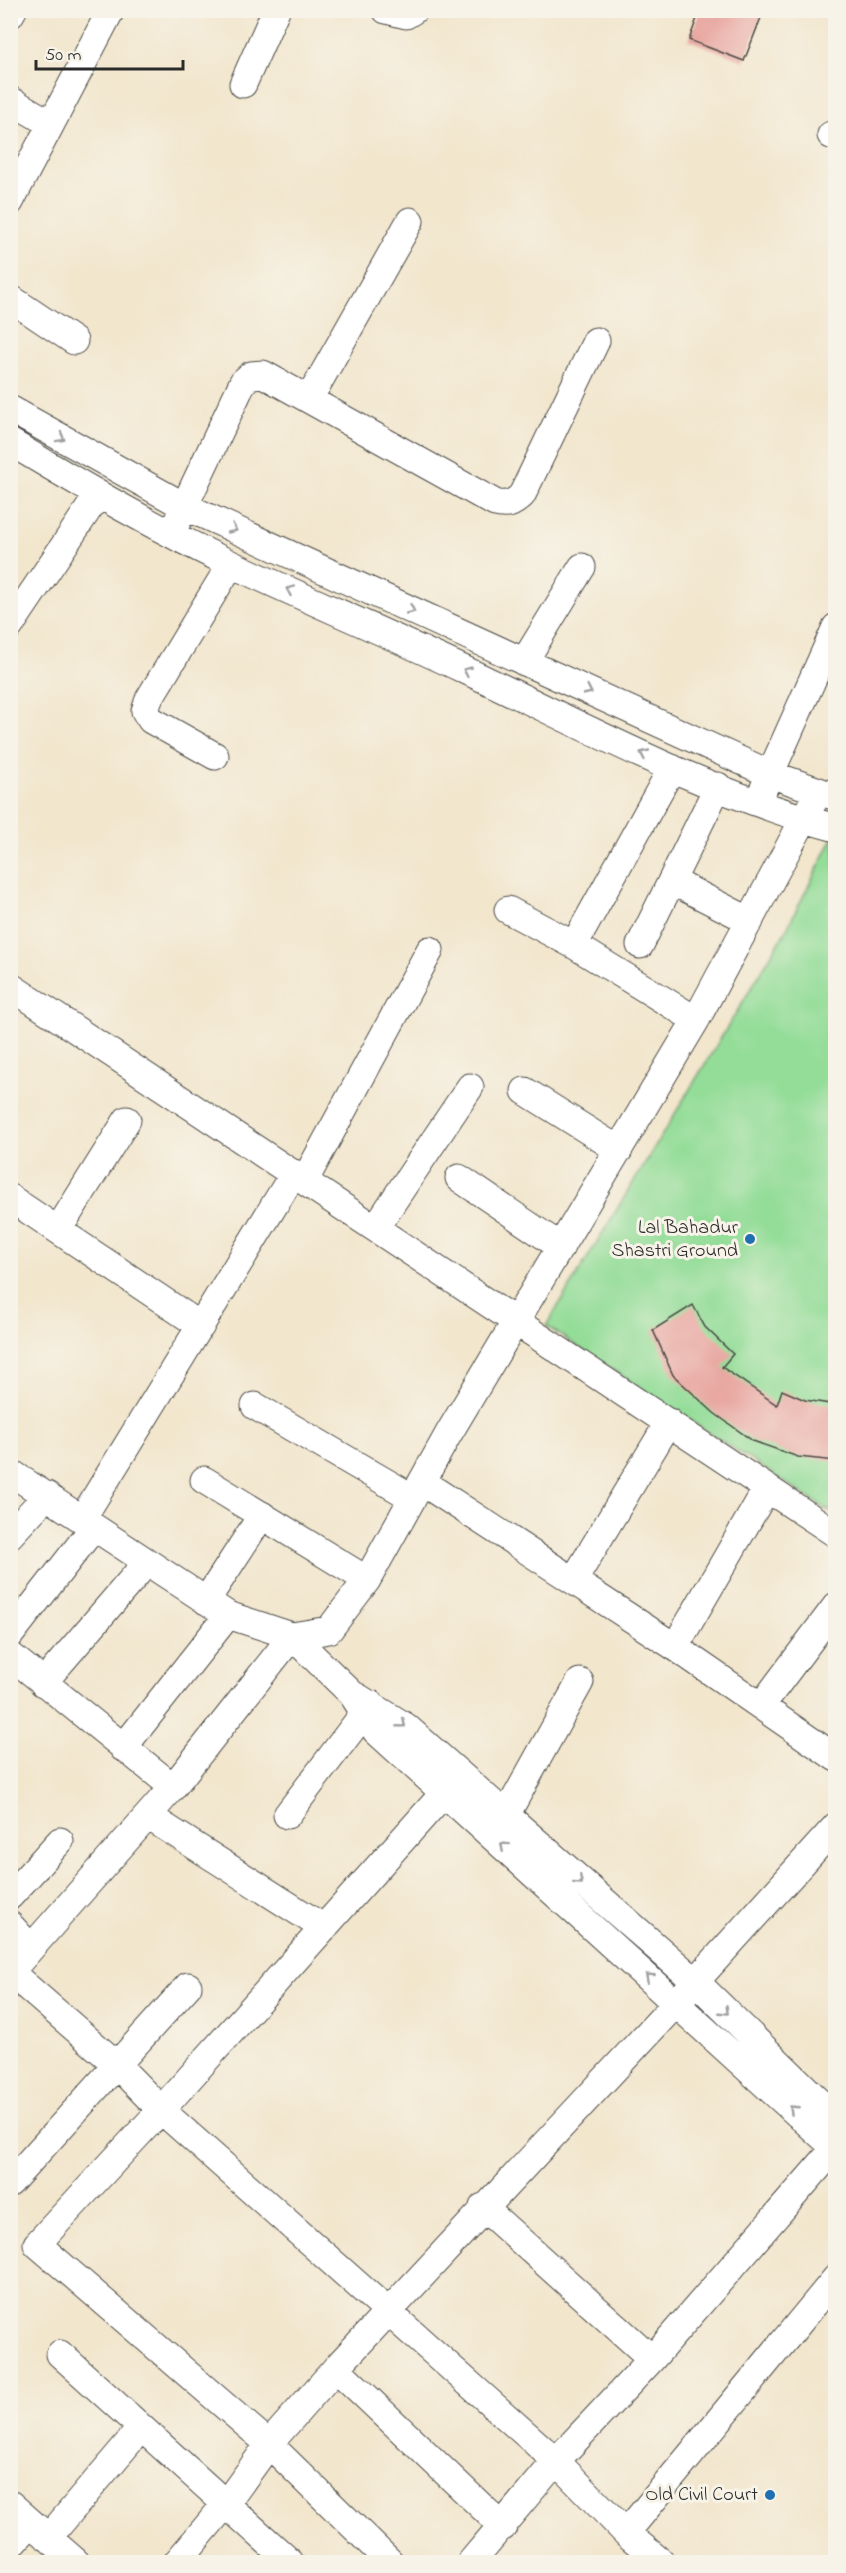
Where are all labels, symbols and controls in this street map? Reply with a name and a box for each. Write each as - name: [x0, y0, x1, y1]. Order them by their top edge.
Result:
- scale bar: [36, 33, 183, 71]
- text: 50 m: [45, 43, 82, 69]
- one-way arrow: [55, 431, 65, 442]
- one-way arrow: [227, 522, 238, 534]
- one-way arrow: [286, 585, 297, 597]
- one-way arrow: [404, 603, 415, 615]
- one-way arrow: [463, 667, 474, 679]
- one-way arrow: [582, 684, 593, 696]
- one-way arrow: [639, 750, 650, 762]
- place label: Lal Bahadur Shastri Ground: [612, 1214, 739, 1266]
- marker: Lal Bahadur Shastri Ground: [743, 1232, 757, 1246]
- one-way arrow: [395, 1717, 406, 1728]
- one-way arrow: [500, 1842, 511, 1853]
- one-way arrow: [572, 1874, 583, 1885]
- one-way arrow: [645, 1973, 656, 1984]
- one-way arrow: [718, 2003, 729, 2014]
- one-way arrow: [789, 2105, 799, 2116]
- place label: Old Civil Court: [645, 2481, 758, 2510]
- marker: Old Civil Court: [763, 2488, 777, 2502]

